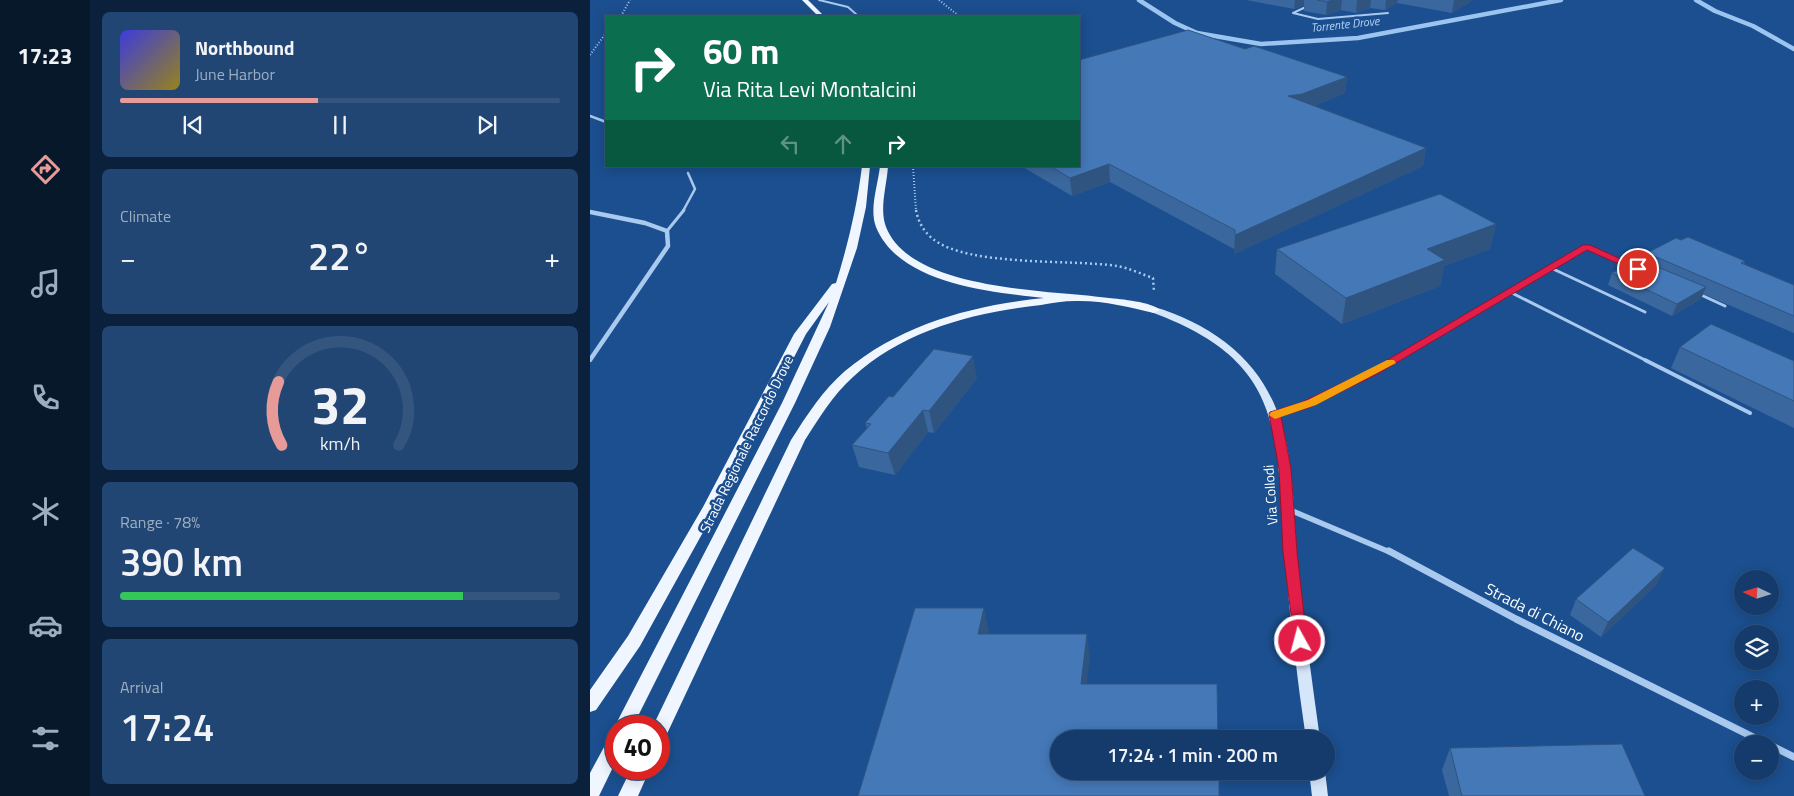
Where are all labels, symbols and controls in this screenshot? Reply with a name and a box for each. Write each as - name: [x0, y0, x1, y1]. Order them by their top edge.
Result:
- water label: Torrente Drove: [1310, 11, 1382, 37]
- text: 60 m: [703, 24, 779, 78]
- text: Northbound: [195, 33, 295, 62]
- icon: right: [620, 35, 685, 100]
- text: 17:23: [18, 39, 72, 73]
- text: June Harbor: [195, 62, 275, 86]
- text: Via Rita Levi Montalcini: [703, 72, 917, 106]
- icon: previous: [179, 111, 207, 139]
- icon: pause: [326, 111, 354, 139]
- icon: next: [473, 111, 501, 139]
- icon: left: [776, 130, 804, 158]
- icon: ahead: [829, 130, 857, 158]
- icon: right: [882, 130, 910, 158]
- icon: directions: [28, 152, 63, 187]
- text: Climate: [120, 204, 171, 228]
- text: 22°: [308, 227, 372, 285]
- text: −: [120, 236, 136, 279]
- text: +: [544, 236, 560, 279]
- pin: [1617, 248, 1659, 290]
- icon: arrive: [1624, 255, 1652, 283]
- icon: music: [28, 266, 63, 301]
- street label: Strada Regionale Raccordo Drove: [694, 352, 798, 536]
- text: 32: [311, 365, 369, 444]
- icon: phone: [28, 380, 63, 415]
- text: km/h: [320, 430, 360, 457]
- street label: Via Collodi: [1257, 464, 1283, 526]
- icon: climate: [28, 494, 63, 529]
- text: Range · 78%: [120, 510, 200, 534]
- text: 390 km: [120, 533, 243, 591]
- north arrow: [1734, 570, 1779, 615]
- map controls: [1734, 570, 1779, 780]
- street label: Strada di Chiano: [1481, 577, 1589, 647]
- icon: car: [28, 608, 63, 643]
- position arrow: [1273, 614, 1325, 666]
- button: layers: [1734, 625, 1779, 670]
- text: Arrival: [120, 675, 163, 699]
- button: +: [1734, 680, 1779, 725]
- text: 17:24: [120, 698, 214, 756]
- speed limit sign: 40: [605, 715, 670, 780]
- icon: filters: [28, 721, 63, 756]
- button: −: [1734, 735, 1779, 780]
- text: 17:24 · 1 min · 200 m: [1107, 740, 1278, 769]

